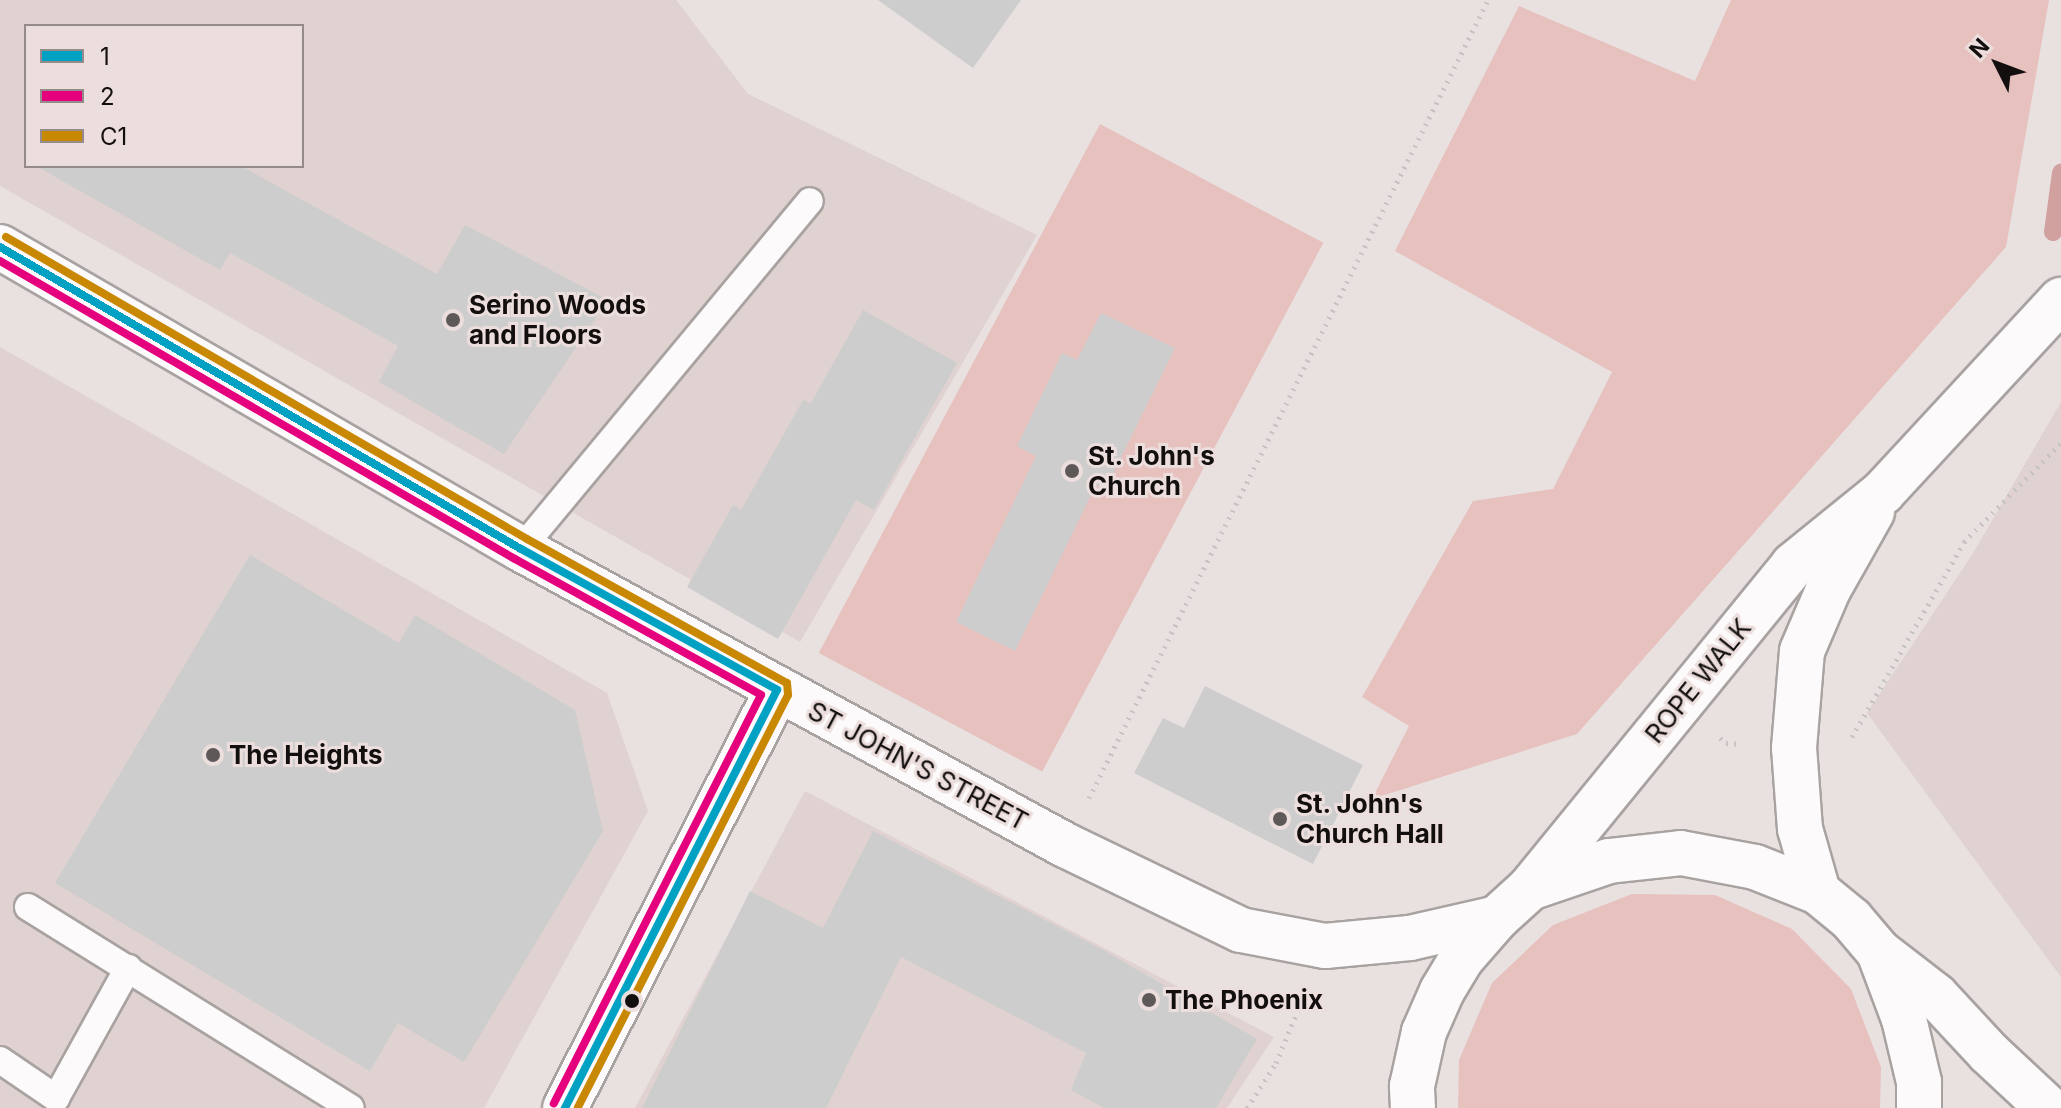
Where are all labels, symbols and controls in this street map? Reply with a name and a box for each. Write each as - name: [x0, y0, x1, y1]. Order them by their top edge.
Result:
- legend: [24, 24, 304, 168]
- north arrow: [1957, 24, 2037, 104]
- text: N: [1964, 33, 1994, 63]
- text: 1: [100, 42, 110, 71]
- text: 2: [100, 82, 115, 111]
- text: C1: [100, 122, 127, 151]
- place label: Serino Woods and Floors: [469, 289, 646, 350]
- marker: Serino Woods and Floors: [444, 311, 462, 329]
- place label: St. John's Church: [1088, 440, 1216, 502]
- marker: St. John's Church: [1063, 462, 1081, 480]
- street label: ROPE WALK: [1639, 613, 1757, 749]
- street label: ST JOHN'S STREET: [803, 695, 1033, 837]
- place label: The Heights: [229, 739, 383, 771]
- marker: The Heights: [204, 746, 222, 764]
- place label: St. John's Church Hall: [1296, 788, 1444, 850]
- marker: St. John's Church Hall: [1271, 810, 1289, 828]
- place label: The Phoenix: [1165, 984, 1323, 1016]
- marker: The Phoenix: [1140, 991, 1158, 1009]
- unlabelled marker: [624, 993, 640, 1009]

